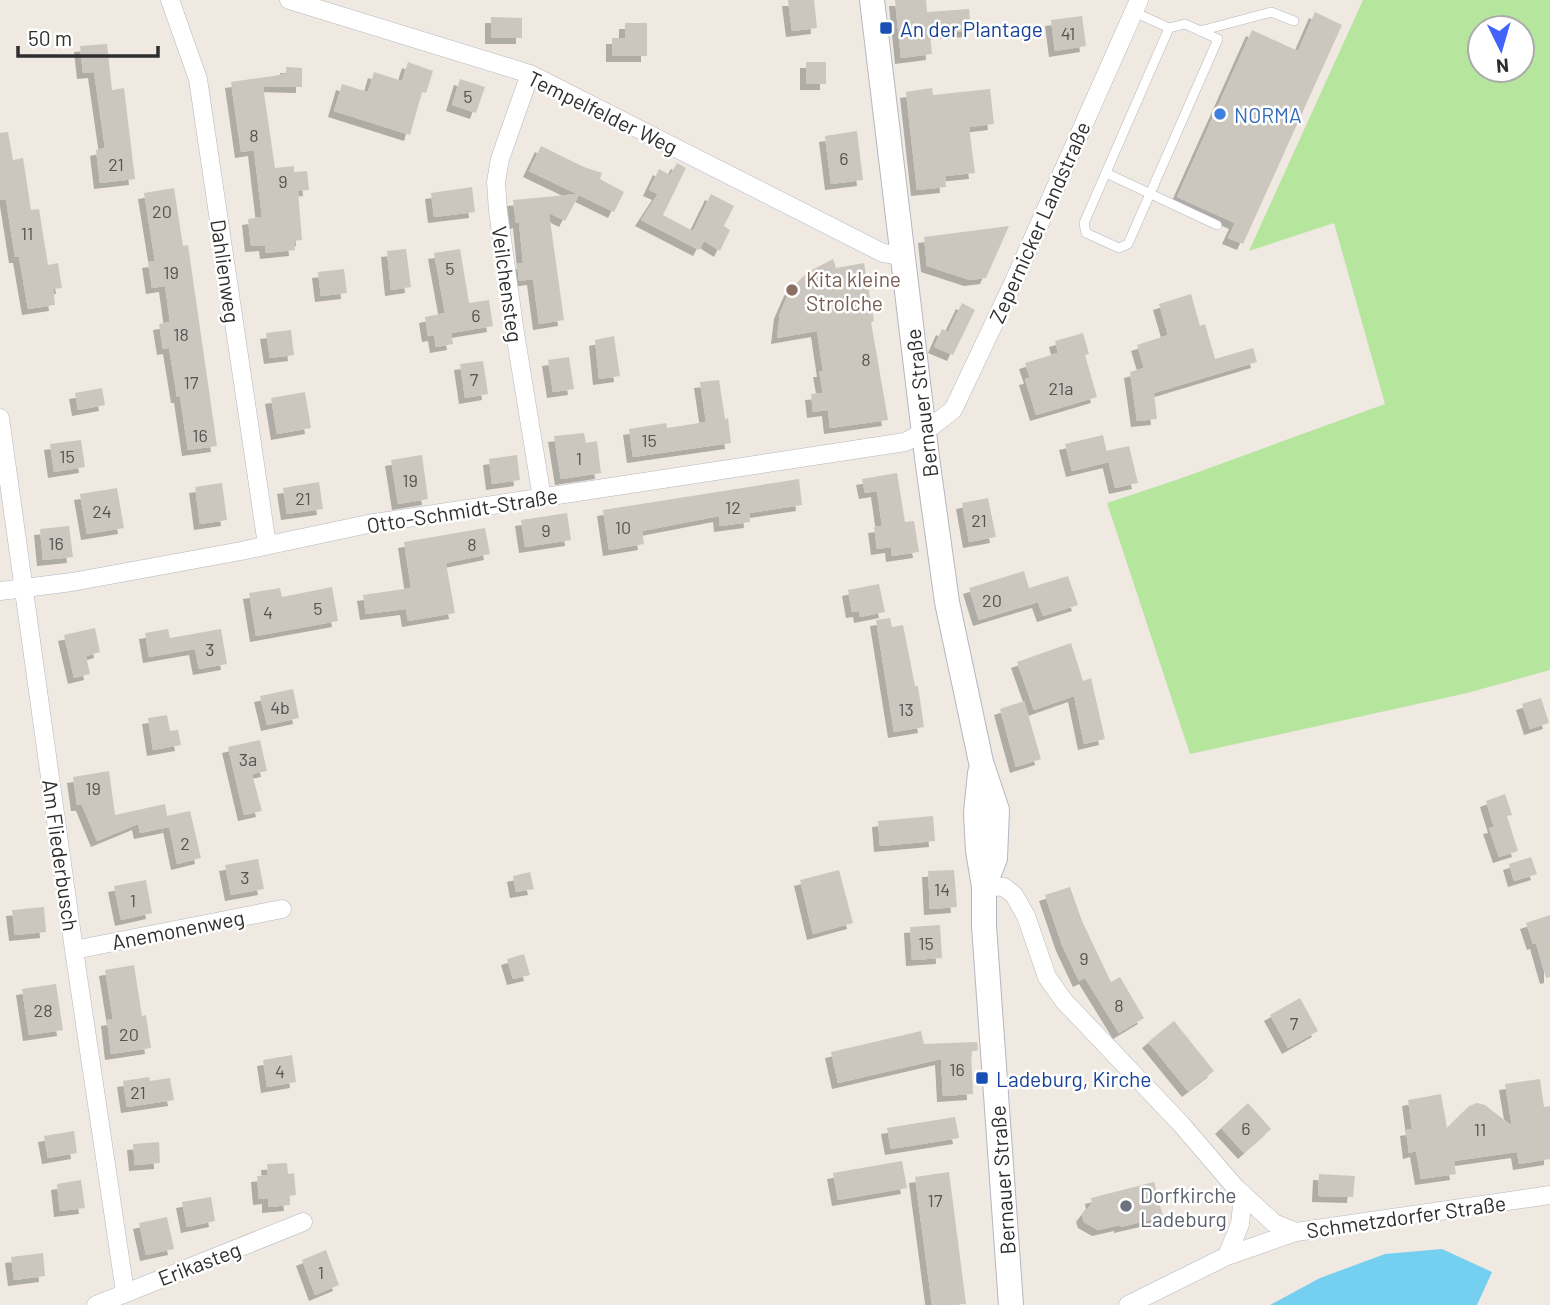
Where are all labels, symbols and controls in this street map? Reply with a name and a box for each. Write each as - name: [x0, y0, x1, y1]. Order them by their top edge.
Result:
- scale bar: [18, 14, 158, 58]
- north arrow: [1466, 14, 1536, 84]
- place label: An der Plantage: [900, 16, 1043, 41]
- marker: An der Plantage: [878, 20, 894, 36]
- house number: 41: [1061, 22, 1075, 44]
- text: 50 m: [28, 25, 72, 50]
- text: N: [1495, 54, 1510, 78]
- street label: Tempelfelder Weg: [524, 65, 682, 159]
- house number: 5: [463, 85, 473, 107]
- place label: NORMA: [1234, 102, 1302, 127]
- marker: NORMA: [1212, 106, 1228, 122]
- street label: Zepernicker Landstraße: [983, 117, 1095, 327]
- house number: 8: [249, 124, 259, 146]
- house number: 6: [839, 147, 849, 169]
- house number: 21: [108, 153, 124, 175]
- house number: 9: [278, 170, 288, 192]
- house number: 20: [152, 200, 172, 222]
- street label: Dahlienweg: [206, 217, 246, 325]
- house number: 11: [21, 222, 33, 244]
- street label: Veilchensteg: [487, 224, 529, 344]
- house number: 5: [445, 257, 455, 279]
- house number: 19: [163, 261, 179, 283]
- place label: Kita kleine Strolche: [806, 266, 901, 315]
- marker: Kita kleine Strolche: [784, 282, 800, 298]
- house number: 6: [471, 304, 481, 326]
- house number: 18: [173, 323, 189, 345]
- street label: Bernauer Straße: [899, 327, 943, 479]
- house number: 8: [861, 348, 871, 370]
- house number: 7: [470, 368, 479, 390]
- house number: 17: [184, 371, 199, 393]
- house number: 21a: [1049, 377, 1073, 399]
- house number: 16: [192, 424, 208, 446]
- house number: 15: [641, 429, 657, 451]
- house number: 15: [59, 445, 75, 467]
- house number: 1: [576, 447, 582, 469]
- house number: 19: [402, 469, 418, 491]
- street label: Otto-Schmidt-Straße: [365, 483, 559, 537]
- house number: 21: [295, 487, 311, 509]
- house number: 12: [725, 496, 741, 518]
- house number: 24: [92, 500, 112, 522]
- house number: 21: [971, 509, 987, 531]
- house number: 10: [615, 516, 631, 538]
- house number: 9: [541, 519, 551, 541]
- house number: 16: [48, 532, 64, 554]
- house number: 8: [467, 533, 477, 555]
- house number: 20: [982, 589, 1002, 611]
- house number: 5: [313, 597, 323, 619]
- house number: 4: [263, 601, 273, 623]
- house number: 3: [205, 638, 215, 660]
- house number: 4b: [270, 696, 290, 718]
- house number: 13: [898, 698, 914, 720]
- house number: 3a: [239, 748, 257, 770]
- house number: 19: [85, 777, 101, 799]
- street label: Am Fliederbusch: [38, 778, 84, 932]
- house number: 2: [180, 832, 190, 854]
- house number: 3: [240, 866, 250, 888]
- house number: 14: [934, 878, 950, 900]
- house number: 1: [130, 889, 136, 911]
- street label: Anemonenweg: [110, 904, 246, 954]
- house number: 15: [918, 932, 934, 954]
- house number: 9: [1079, 947, 1089, 969]
- house number: 8: [1114, 994, 1124, 1016]
- house number: 28: [33, 999, 53, 1021]
- house number: 7: [1290, 1012, 1299, 1034]
- house number: 20: [119, 1023, 139, 1045]
- house number: 16: [949, 1058, 965, 1080]
- house number: 4: [275, 1060, 285, 1082]
- place label: Ladeburg, Kirche: [996, 1066, 1151, 1091]
- marker: Ladeburg, Kirche: [974, 1070, 990, 1086]
- house number: 21: [130, 1081, 146, 1103]
- street label: Bernauer Straße: [984, 1105, 1020, 1255]
- house number: 6: [1241, 1117, 1251, 1139]
- house number: 11: [1474, 1118, 1486, 1140]
- place label: Dorfkirche Ladeburg: [1140, 1182, 1237, 1231]
- house number: 17: [928, 1189, 943, 1211]
- street label: Schmetzdorfer Straße: [1305, 1190, 1507, 1242]
- marker: Dorfkirche Ladeburg: [1118, 1198, 1134, 1214]
- street label: Erikasteg: [154, 1236, 244, 1290]
- house number: 1: [318, 1261, 324, 1283]

